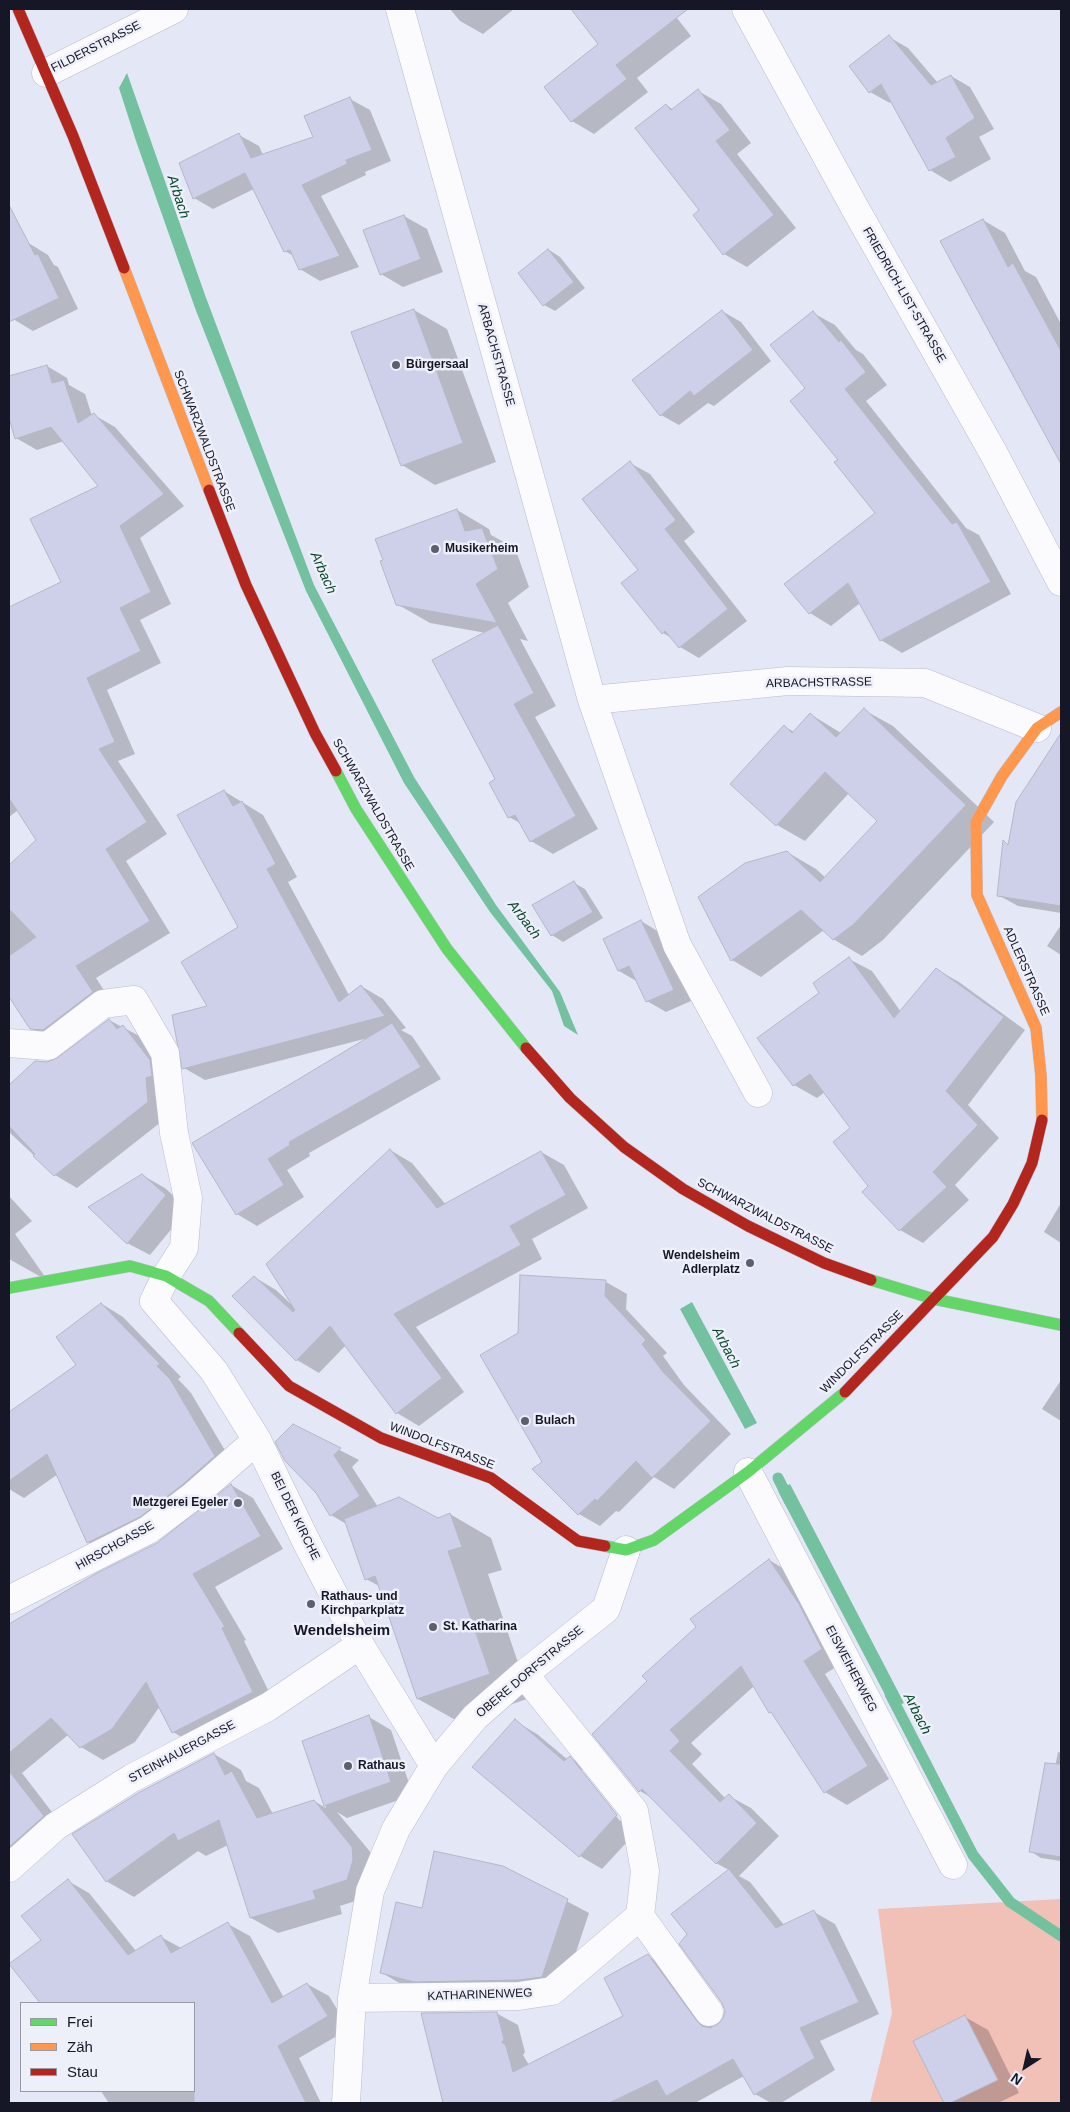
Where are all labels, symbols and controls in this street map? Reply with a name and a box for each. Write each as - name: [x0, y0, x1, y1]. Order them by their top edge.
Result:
- street label: FILDERSTRASSE: [49, 18, 143, 76]
- water label: Arbach: [163, 173, 193, 221]
- street label: FRIEDRICH-LIST-STRASSE: [859, 225, 949, 365]
- street label: ARBACHSTRASSE: [474, 302, 518, 408]
- place label: Bürgersaal: [406, 358, 469, 372]
- marker: Bürgersaal: [390, 359, 402, 371]
- street label: SCHWARZWALDSTRASSE: [170, 368, 238, 514]
- place label: Musikerheim: [445, 542, 518, 556]
- marker: Musikerheim: [429, 543, 441, 555]
- water label: Arbach: [306, 549, 340, 597]
- street label: ARBACHSTRASSE: [766, 675, 872, 691]
- street label: SCHWARZWALDSTRASSE: [329, 736, 417, 874]
- water label: Arbach: [504, 897, 544, 943]
- street label: ADLERSTRASSE: [1000, 924, 1052, 1018]
- street label: SCHWARZWALDSTRASSE: [695, 1175, 835, 1257]
- place label: Wendelsheim Adlerplatz: [663, 1249, 740, 1277]
- marker: Wendelsheim Adlerplatz: [744, 1257, 756, 1269]
- street label: WINDOLFSTRASSE: [818, 1308, 906, 1396]
- water label: Arbach: [708, 1324, 744, 1372]
- place label: Bulach: [535, 1414, 575, 1428]
- marker: Bulach: [519, 1415, 531, 1427]
- street label: WINDOLFSTRASSE: [387, 1419, 497, 1473]
- street label: BEI DER KIRCHE: [267, 1469, 323, 1563]
- place label: Metzgerei Egeler: [133, 1496, 228, 1510]
- marker: Metzgerei Egeler: [232, 1497, 244, 1509]
- street label: HIRSCHGASSE: [73, 1519, 157, 1573]
- place label: Rathaus- und Kirchparkplatz: [321, 1590, 404, 1618]
- marker: Rathaus- und Kirchparkplatz: [305, 1598, 317, 1610]
- place label: St. Katharina: [443, 1620, 517, 1634]
- marker: St. Katharina: [427, 1621, 439, 1633]
- district label: Wendelsheim: [294, 1622, 390, 1640]
- street label: OBERE DORFSTRASSE: [474, 1623, 586, 1721]
- street label: EISWEIHERWEG: [822, 1623, 880, 1715]
- water label: Arbach: [899, 1690, 935, 1738]
- street label: STEINHAUERGASSE: [126, 1718, 238, 1786]
- place label: Rathaus: [358, 1759, 405, 1773]
- marker: Rathaus: [342, 1760, 354, 1772]
- street label: KATHARINENWEG: [427, 1986, 533, 2004]
- legend: [20, 2002, 195, 2092]
- text: Frei: [67, 2013, 93, 2030]
- text: Zäh: [67, 2038, 93, 2055]
- north arrow: [1000, 2042, 1050, 2092]
- text: Stau: [67, 2063, 98, 2080]
- text: N: [1008, 2070, 1025, 2089]

